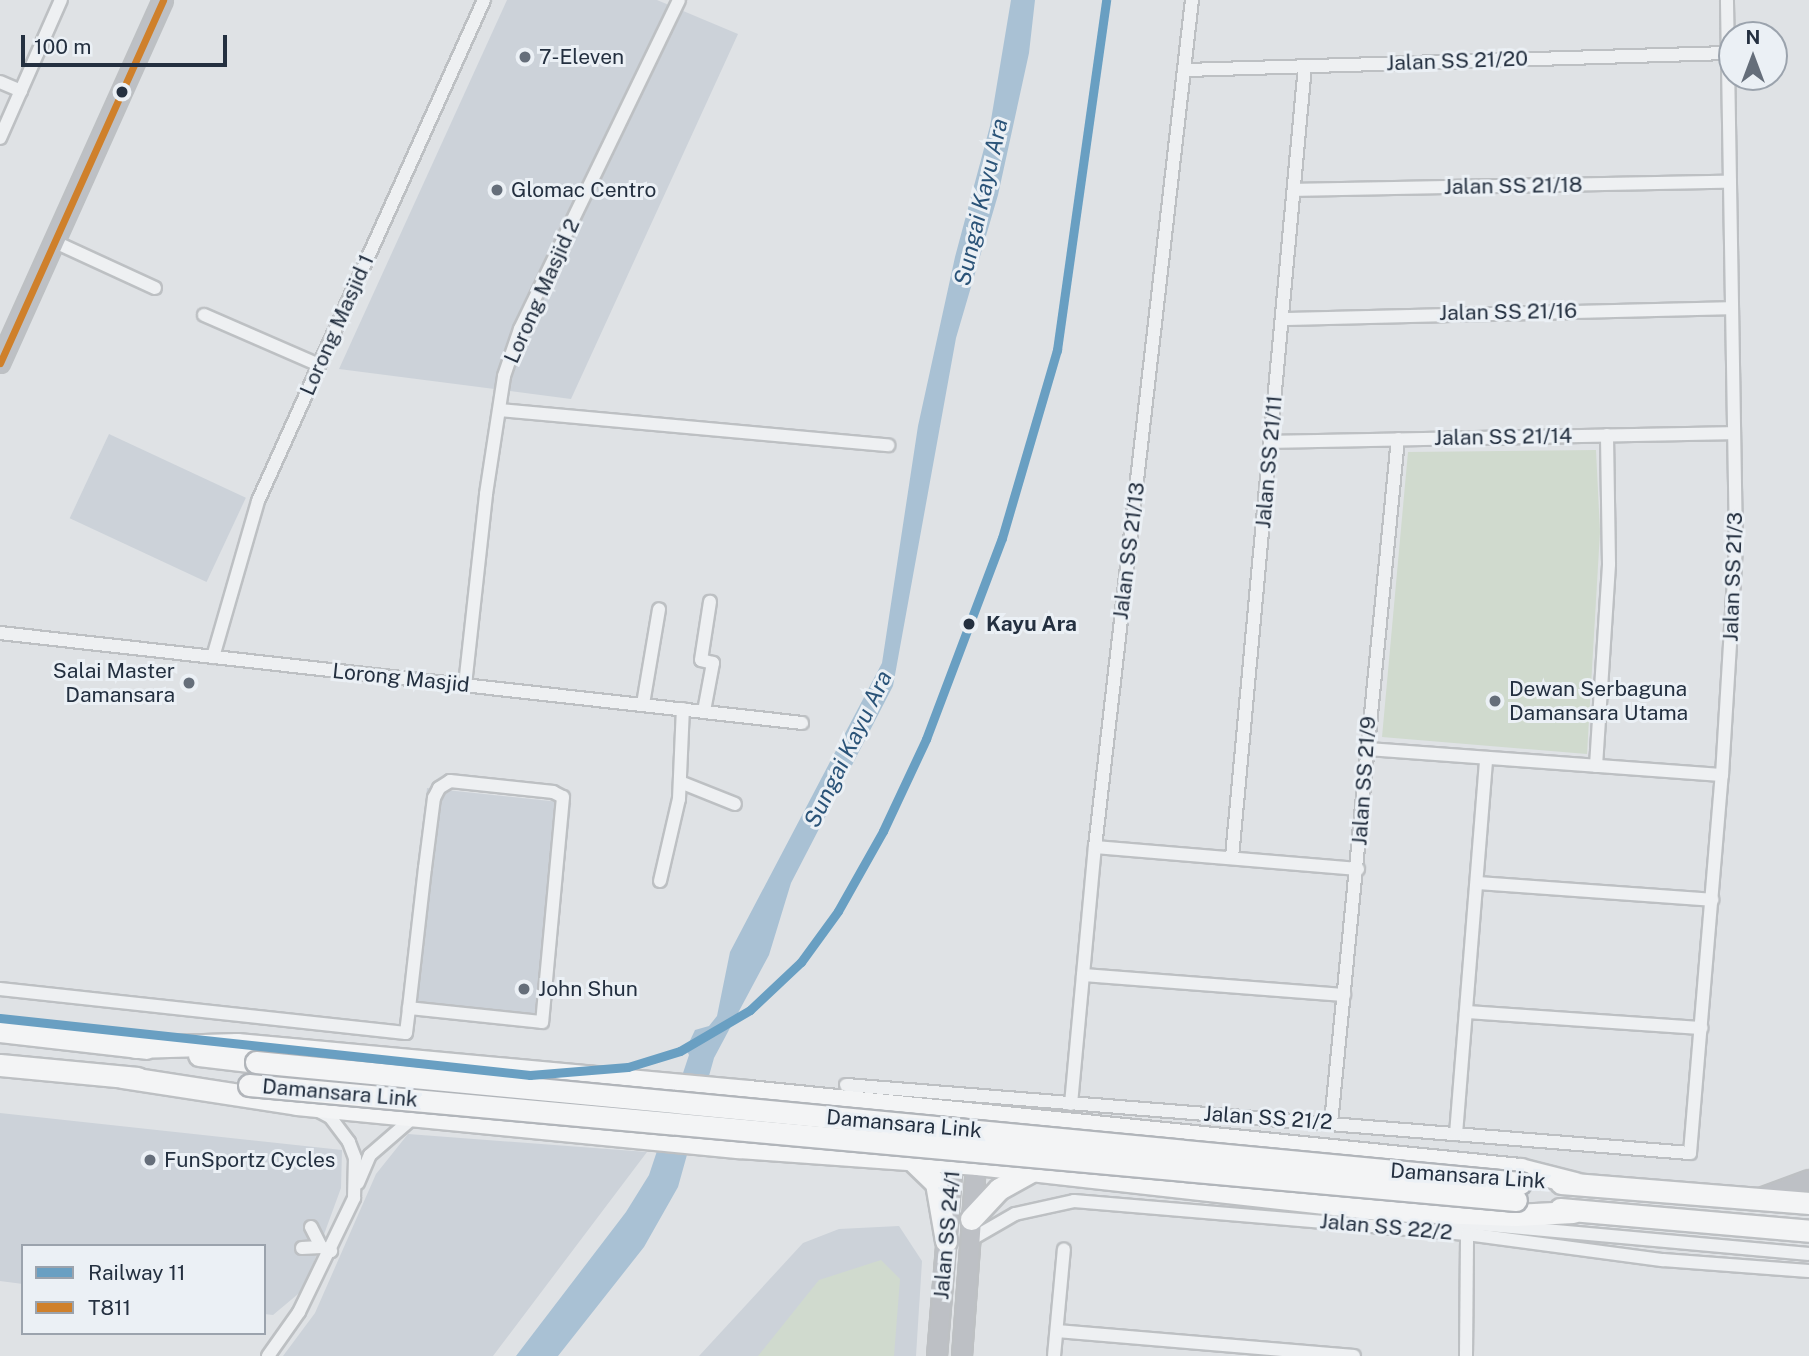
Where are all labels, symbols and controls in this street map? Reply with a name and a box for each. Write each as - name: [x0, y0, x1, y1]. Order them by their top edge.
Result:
- scale bar: [24, 21, 231, 65]
- north arrow: [1718, 21, 1788, 91]
- text: N: [1746, 26, 1760, 48]
- text: 100 m: [34, 34, 91, 59]
- place label: 7-Eleven: [539, 44, 624, 70]
- street label: Jalan SS 21/20: [1386, 46, 1528, 76]
- marker: 7-Eleven: [517, 49, 533, 65]
- unlabelled marker: [115, 85, 129, 99]
- water label: Sungai Kayu Ara: [948, 116, 1014, 288]
- street label: Jalan SS 21/18: [1443, 172, 1583, 200]
- place label: Glomac Centro: [511, 177, 656, 203]
- marker: Glomac Centro: [489, 182, 505, 198]
- street label: Lorong Masjid 2: [499, 215, 585, 367]
- street label: Lorong Masjid 1: [295, 251, 379, 399]
- street label: Jalan SS 21/16: [1439, 298, 1577, 326]
- street label: Jalan SS 21/11: [1251, 394, 1287, 530]
- street label: Jalan SS 21/14: [1434, 423, 1572, 451]
- street label: Jalan SS 21/13: [1108, 481, 1150, 621]
- street label: Jalan SS 21/3: [1718, 512, 1748, 642]
- place label: Kayu Ara: [986, 611, 1077, 637]
- marker: Kayu Ara: [958, 613, 980, 635]
- place label: Salai Master Damansara: [53, 658, 175, 708]
- street label: Lorong Masjid: [331, 658, 471, 698]
- water label: Sungai Kayu Ara: [798, 666, 898, 832]
- marker: Salai Master Damansara: [181, 675, 197, 691]
- place label: Dewan Serbaguna Damansara Utama: [1509, 676, 1688, 726]
- marker: Dewan Serbaguna Damansara Utama: [1487, 693, 1503, 709]
- street label: Jalan SS 21/9: [1347, 715, 1381, 847]
- place label: John Shun: [538, 976, 638, 1002]
- marker: John Shun: [516, 981, 532, 997]
- street label: Damansara Link: [261, 1074, 419, 1112]
- street label: Jalan SS 21/2: [1203, 1101, 1333, 1135]
- street label: Damansara Link: [825, 1105, 983, 1143]
- place label: FunSportz Cycles: [164, 1147, 335, 1173]
- marker: FunSportz Cycles: [142, 1152, 158, 1168]
- street label: Damansara Link: [1389, 1158, 1547, 1194]
- street label: Jalan SS 24/1: [929, 1169, 965, 1301]
- street label: Jalan SS 22/2: [1319, 1209, 1453, 1245]
- legend: [21, 1244, 266, 1335]
- text: Railway 11: [88, 1260, 186, 1285]
- text: T811: [88, 1295, 131, 1320]

